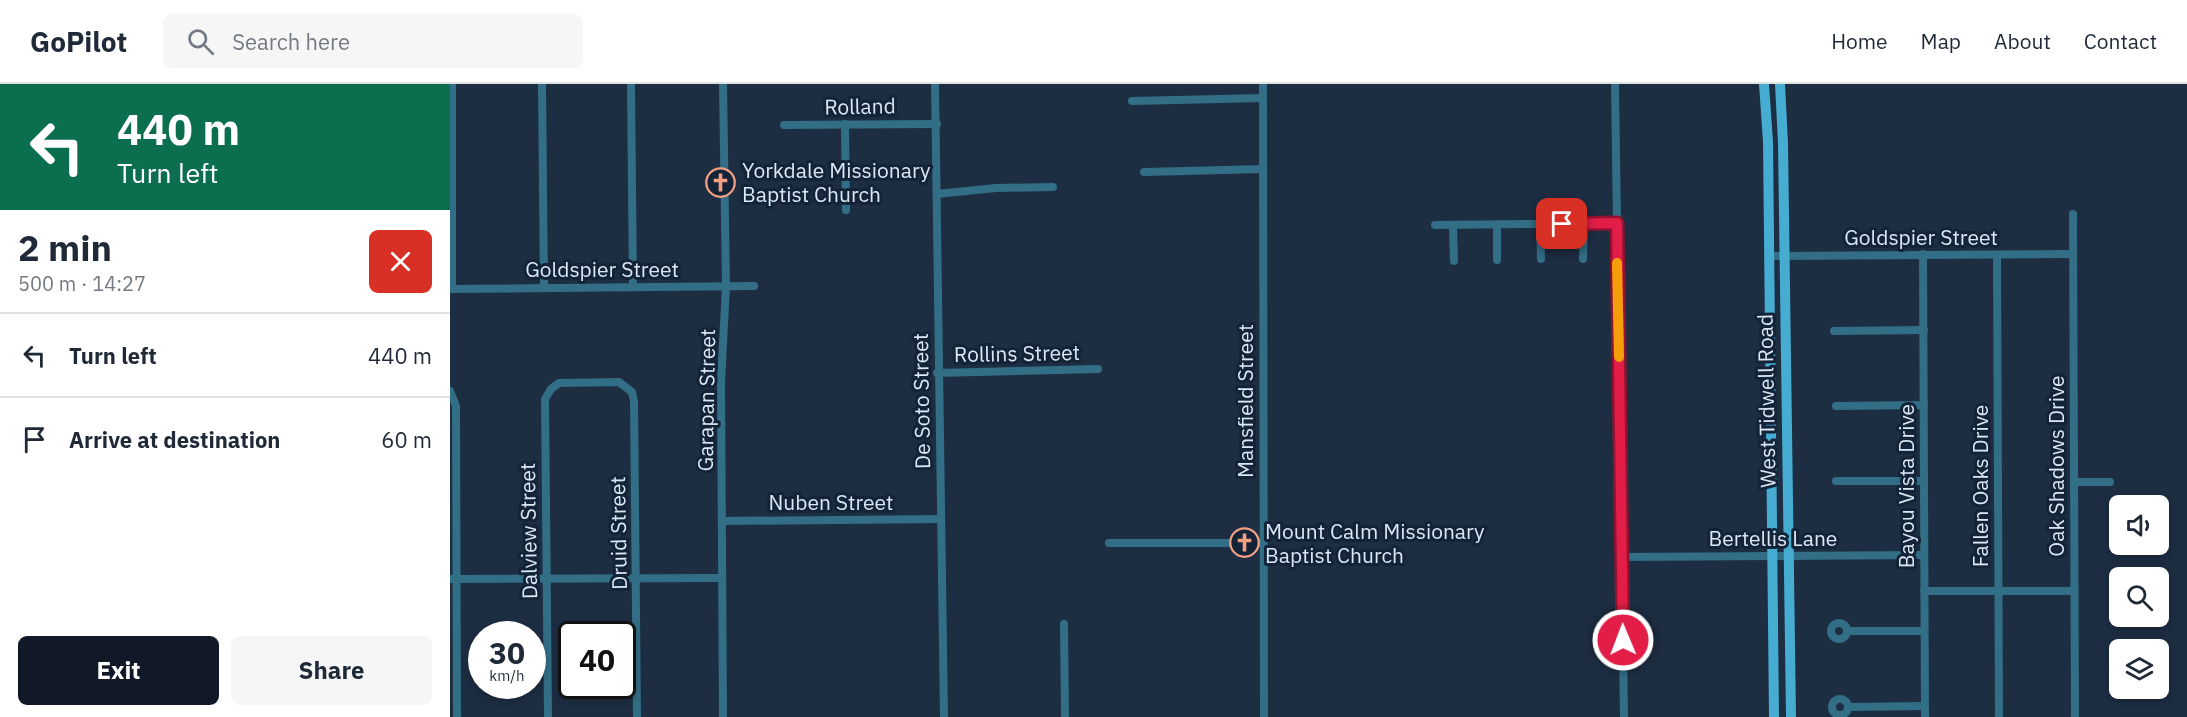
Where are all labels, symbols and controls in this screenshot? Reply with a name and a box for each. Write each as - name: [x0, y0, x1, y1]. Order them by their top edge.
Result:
- search box: [163, 14, 583, 68]
- text: GoPilot: [30, 23, 127, 60]
- icon: search: [184, 25, 217, 58]
- text: Search here: [232, 27, 350, 56]
- text: Home: [1831, 27, 1888, 55]
- text: Map: [1921, 27, 1961, 55]
- text: About: [1994, 27, 2051, 55]
- text: Contact: [2084, 27, 2157, 55]
- street label: Rolland: [824, 91, 896, 121]
- text: 440 m: [117, 102, 240, 157]
- icon: left: [18, 108, 96, 186]
- text: Turn left: [117, 155, 218, 190]
- place label: Yorkdale Missionary Baptist Church: [742, 156, 931, 208]
- church icon: Yorkdale Missionary Baptist Church: [705, 166, 737, 198]
- pin: [1536, 198, 1587, 249]
- icon: arrive: [1545, 207, 1578, 240]
- street label: Goldspier Street: [1844, 223, 1998, 251]
- text: 2 min: [18, 224, 112, 271]
- button: close: [369, 230, 432, 293]
- street label: Goldspier Street: [525, 255, 679, 283]
- text: 500 m · 14:27: [18, 270, 146, 297]
- street label: West Tidwell Road: [1750, 314, 1782, 488]
- street label: Mansfield Street: [1231, 324, 1259, 478]
- street label: Garapan Street: [691, 329, 721, 471]
- street label: De Soto Street: [906, 333, 936, 469]
- street label: Rollins Street: [954, 338, 1080, 368]
- icon: left: [18, 339, 51, 372]
- text: Turn left: [69, 341, 157, 370]
- text: 440 m: [368, 341, 432, 370]
- street label: Oak Shadows Drive: [2042, 375, 2070, 557]
- street label: Bayou Vista Drive: [1892, 404, 1920, 568]
- street label: Fallen Oaks Drive: [1966, 405, 1994, 567]
- icon: arrive: [18, 423, 51, 456]
- text: Arrive at destination: [69, 425, 280, 454]
- text: 60 m: [381, 425, 432, 454]
- street label: Dalview Street: [513, 463, 543, 599]
- street label: Druid Street: [603, 476, 633, 590]
- street label: Nuben Street: [769, 488, 893, 516]
- map controls: [2109, 495, 2169, 699]
- button: sound: [2109, 495, 2169, 555]
- place label: Mount Calm Missionary Baptist Church: [1265, 517, 1485, 569]
- street label: Bertellis Lane: [1709, 524, 1837, 552]
- church icon: Mount Calm Missionary Baptist Church: [1228, 527, 1260, 559]
- button: search: [2109, 567, 2169, 627]
- position arrow: [1591, 608, 1655, 672]
- speed limit sign: 40: [558, 621, 636, 699]
- text: 30: [489, 633, 525, 672]
- button: Exit: [18, 636, 219, 705]
- button: Share: [231, 636, 432, 705]
- button: layers: [2109, 639, 2169, 699]
- text: km/h: [489, 666, 525, 685]

